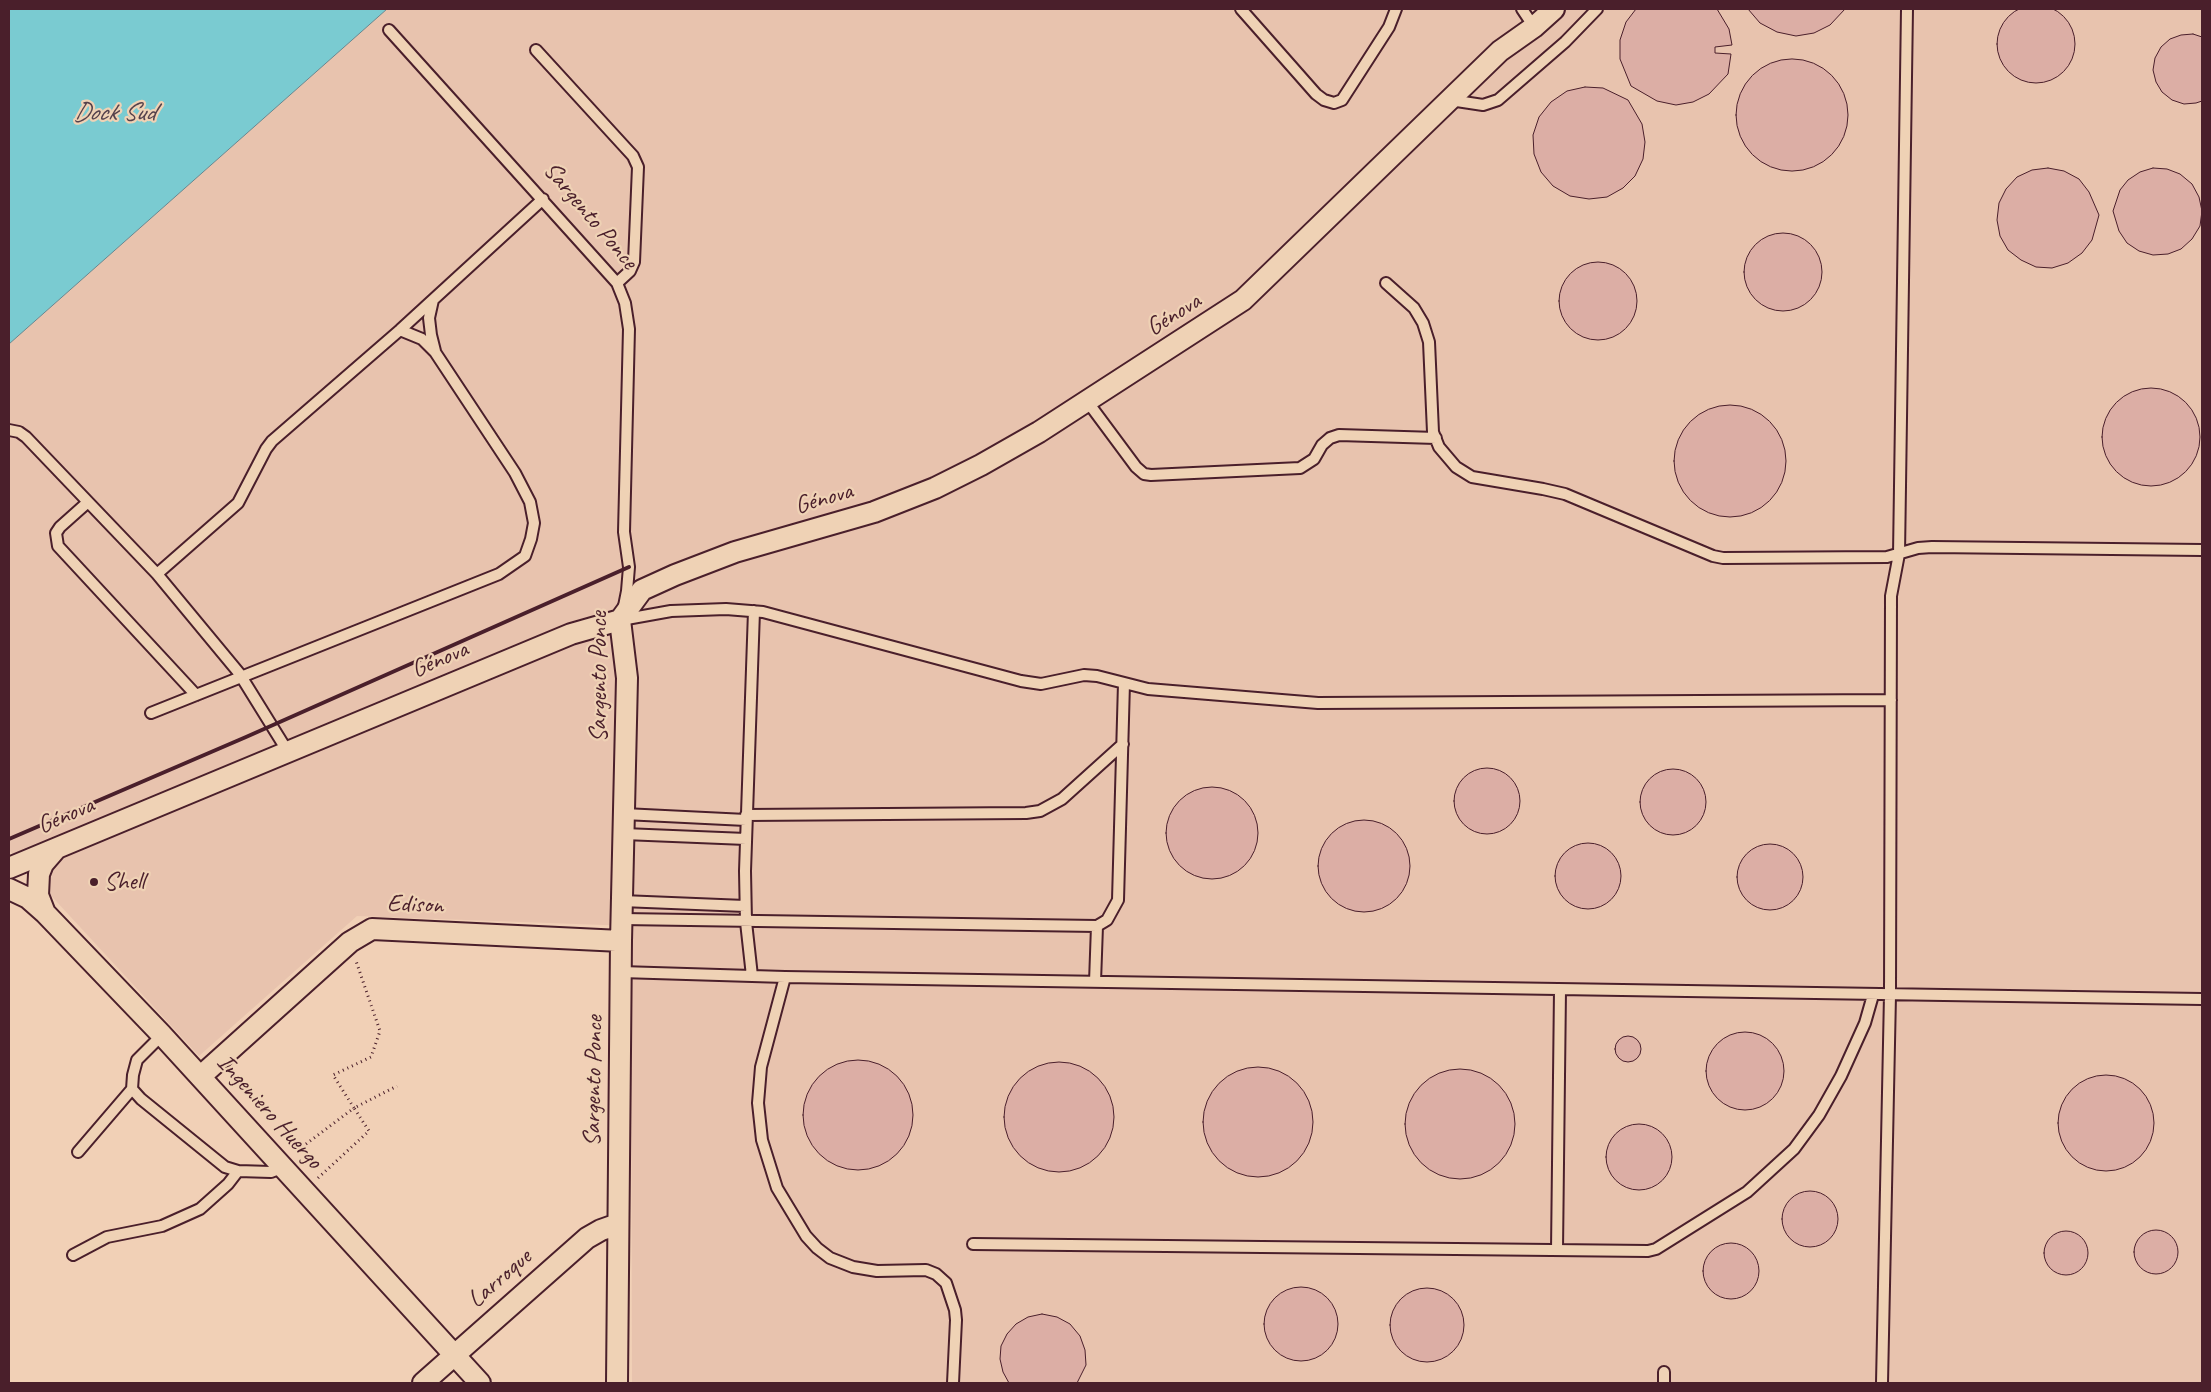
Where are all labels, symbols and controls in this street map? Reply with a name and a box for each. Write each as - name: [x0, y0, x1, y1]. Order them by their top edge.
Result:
- water label: Dock Sud: [73, 97, 155, 129]
- street label: Sargento Ponce: [536, 156, 644, 276]
- street label: Génova: [1141, 287, 1207, 343]
- street label: Génova: [792, 476, 856, 522]
- street label: Sargento Ponce: [584, 611, 614, 743]
- street label: Génova: [407, 635, 473, 685]
- street label: Génova: [33, 791, 99, 841]
- place label: Shell: [104, 867, 145, 897]
- marker: Shell: [88, 876, 100, 888]
- street label: Edison: [386, 889, 444, 921]
- street label: Sargento Ponce: [578, 1015, 610, 1147]
- street label: Ingeniero Huergo: [210, 1048, 328, 1176]
- street label: Larroque: [462, 1243, 538, 1315]

